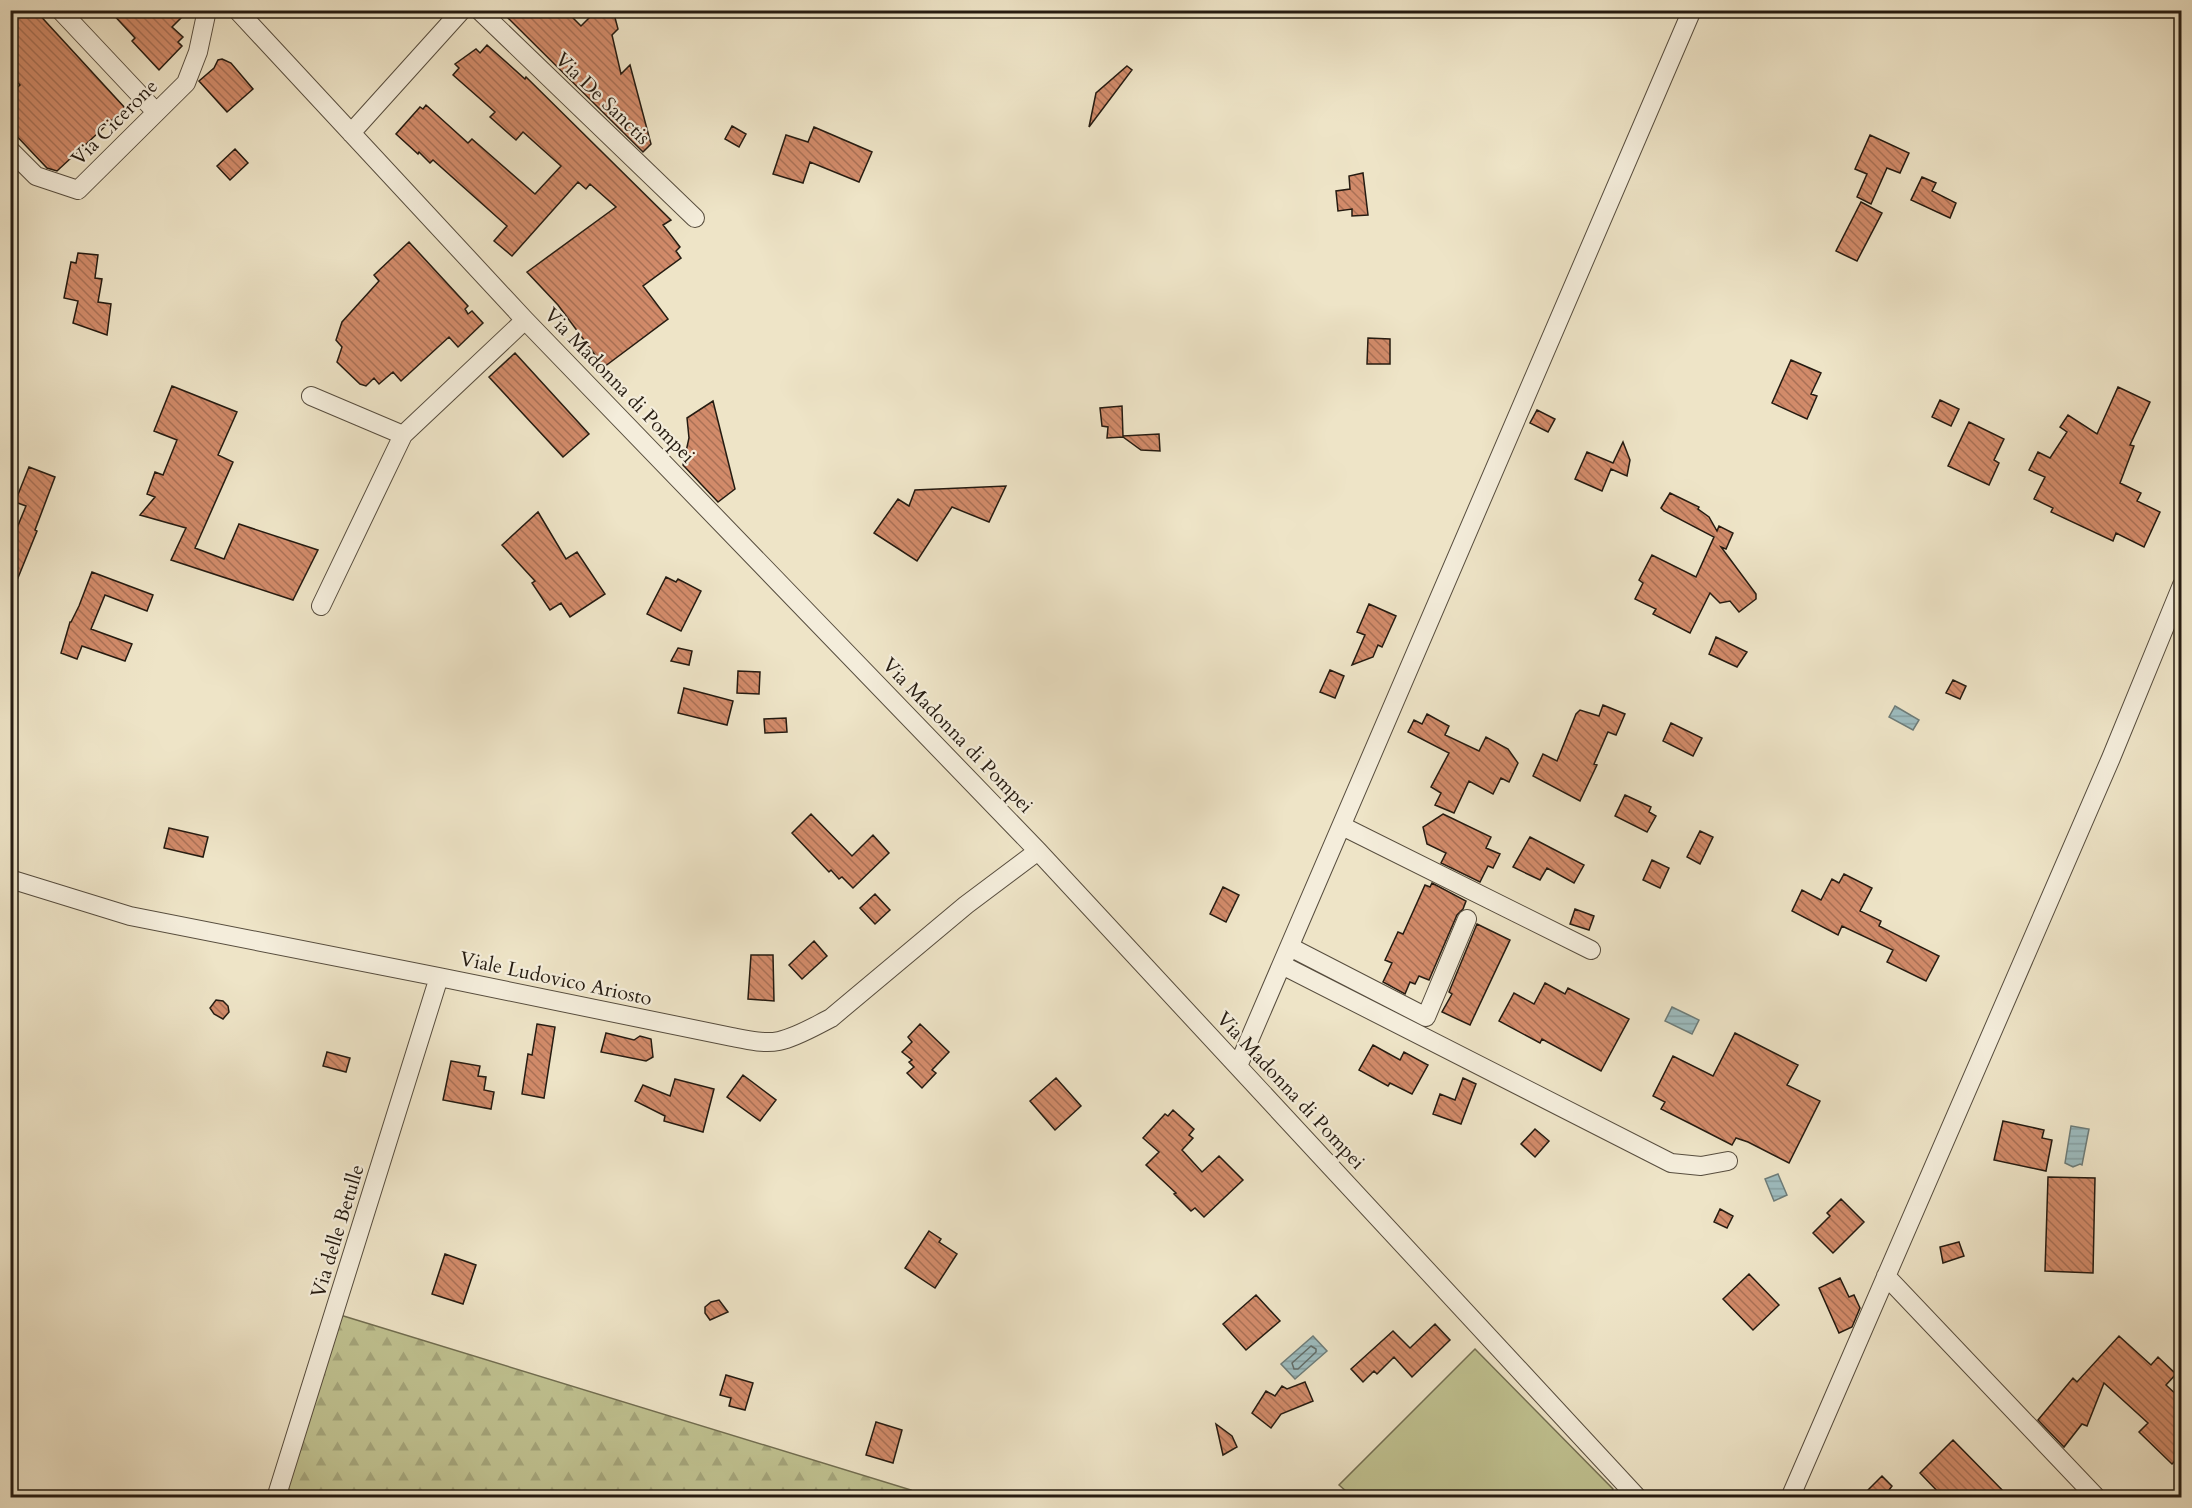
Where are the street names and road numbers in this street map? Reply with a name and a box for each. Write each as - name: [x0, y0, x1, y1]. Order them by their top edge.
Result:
- street label: Via De Sanctis: [549, 46, 656, 151]
- street label: Via Cicerone: [65, 73, 164, 172]
- street label: Via Madonna di Pompei: [538, 302, 701, 469]
- street label: Via Madonna di Pompei: [876, 652, 1039, 819]
- street label: Viale Ludovico Ariosto: [457, 945, 655, 1012]
- street label: Via Madonna di Pompei: [1210, 1006, 1371, 1175]
- street label: Via delle Betulle: [304, 1161, 371, 1301]

